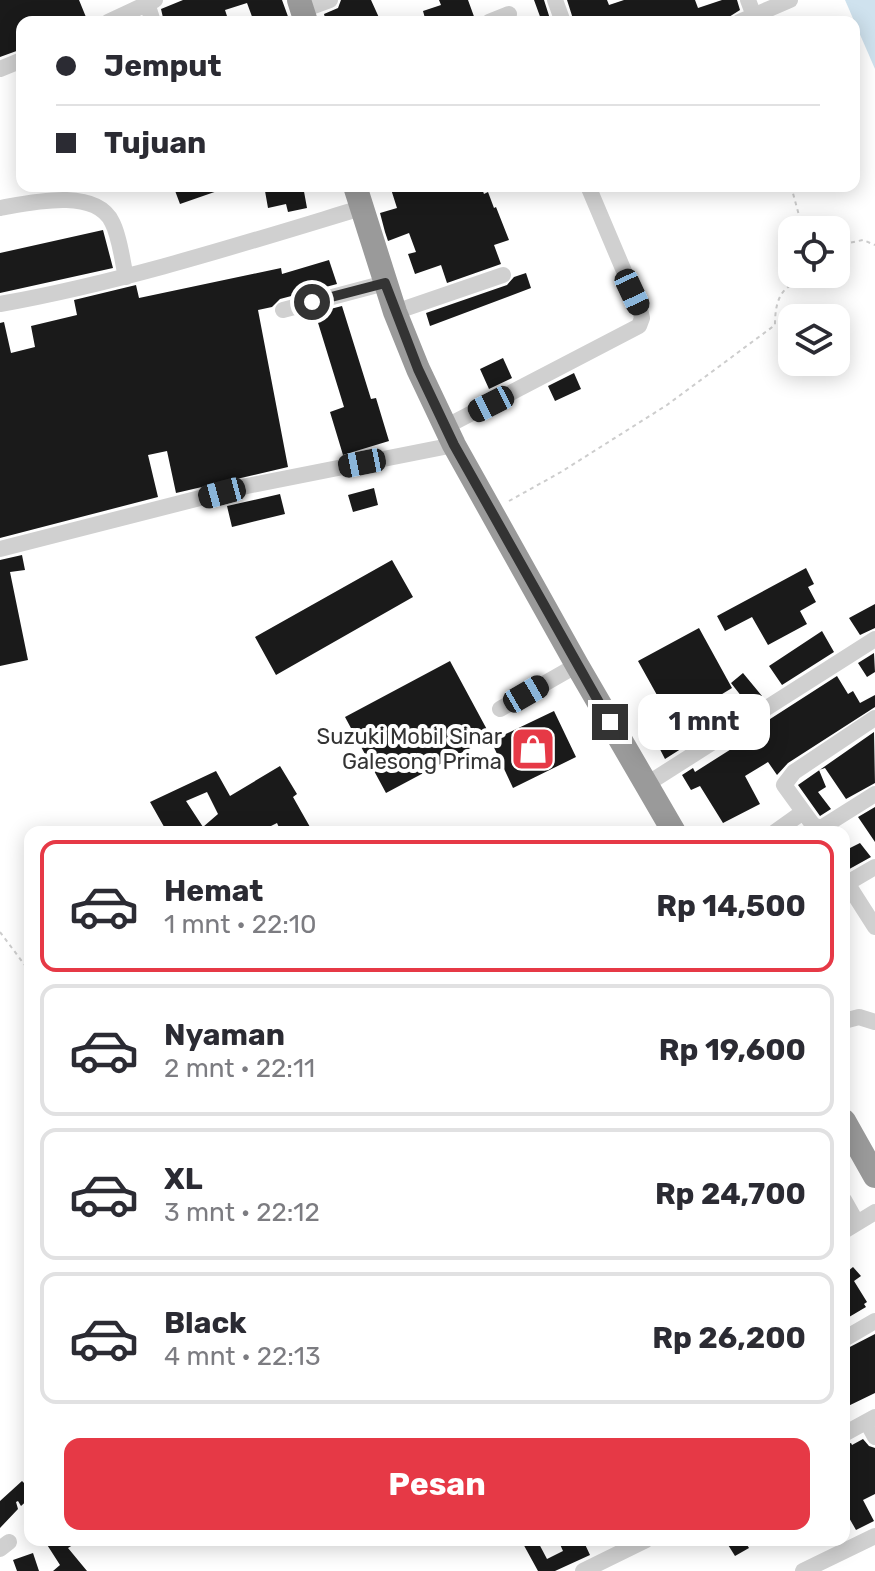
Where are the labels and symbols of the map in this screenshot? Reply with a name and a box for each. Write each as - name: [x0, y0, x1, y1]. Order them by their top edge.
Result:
- car: [611, 265, 653, 319]
- route start: [294, 284, 330, 320]
- car: [464, 382, 518, 426]
- car: [336, 447, 388, 479]
- car: [196, 475, 248, 511]
- car: [499, 672, 553, 716]
- callout: 1 mnt: [638, 694, 770, 750]
- route end: [592, 704, 628, 740]
- place label: Suzuki Mobil Sinar Galesong Prima: [316, 723, 503, 775]
- shop icon: Suzuki Mobil Sinar Galesong Prima: [509, 725, 557, 773]

